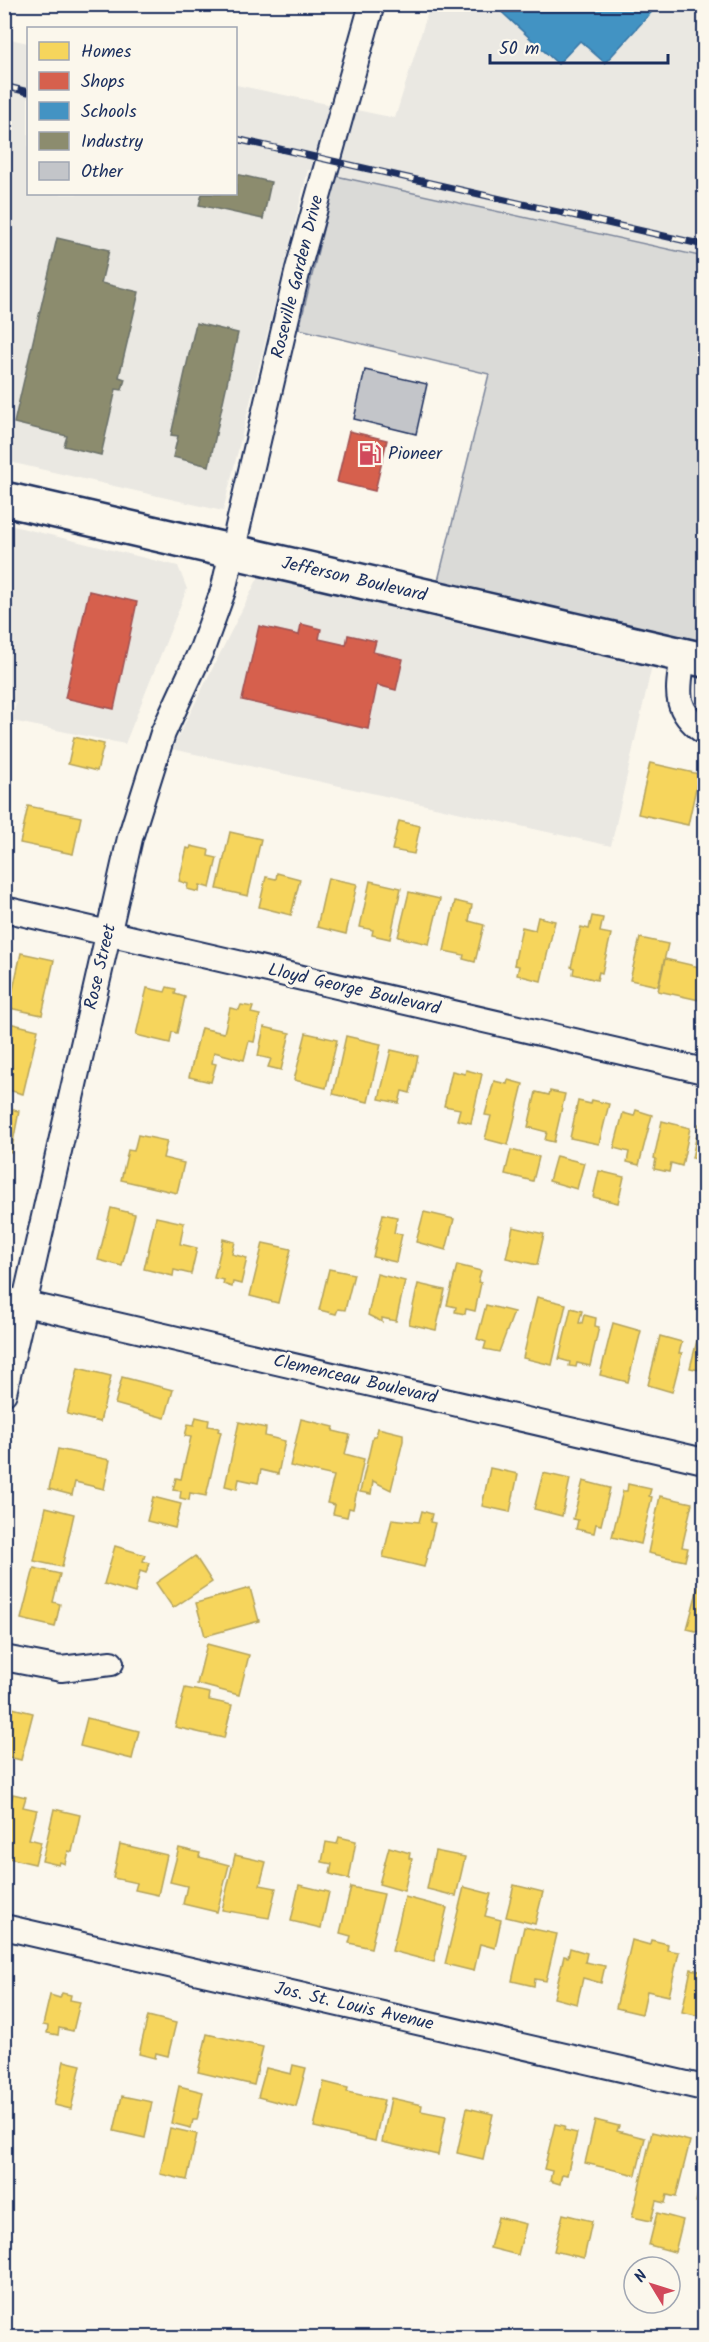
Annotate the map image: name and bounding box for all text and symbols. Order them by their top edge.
legend [27,27,237,195]
scale bar [490,27,668,65]
text: 50 m [499,35,539,64]
text: Homes [81,38,132,67]
text: Shops [81,68,125,97]
text: Schools [81,98,137,127]
text: Industry [81,128,143,157]
text: Other [81,158,124,187]
street label: Roseville Garden Drive [264,192,332,362]
place label: Pioneer [388,440,443,469]
fuel station icon: Pioneer [357,441,383,467]
street label: Jefferson Boulevard [278,549,431,611]
street label: Rose Street [77,920,125,1013]
street label: Lloyd George Boulevard [265,956,444,1024]
street label: Clemenceau Boulevard [270,1347,441,1413]
street label: Jos. St. Louis Avenue [272,1975,436,2039]
north arrow [622,2255,682,2315]
text: N [628,2265,654,2288]

